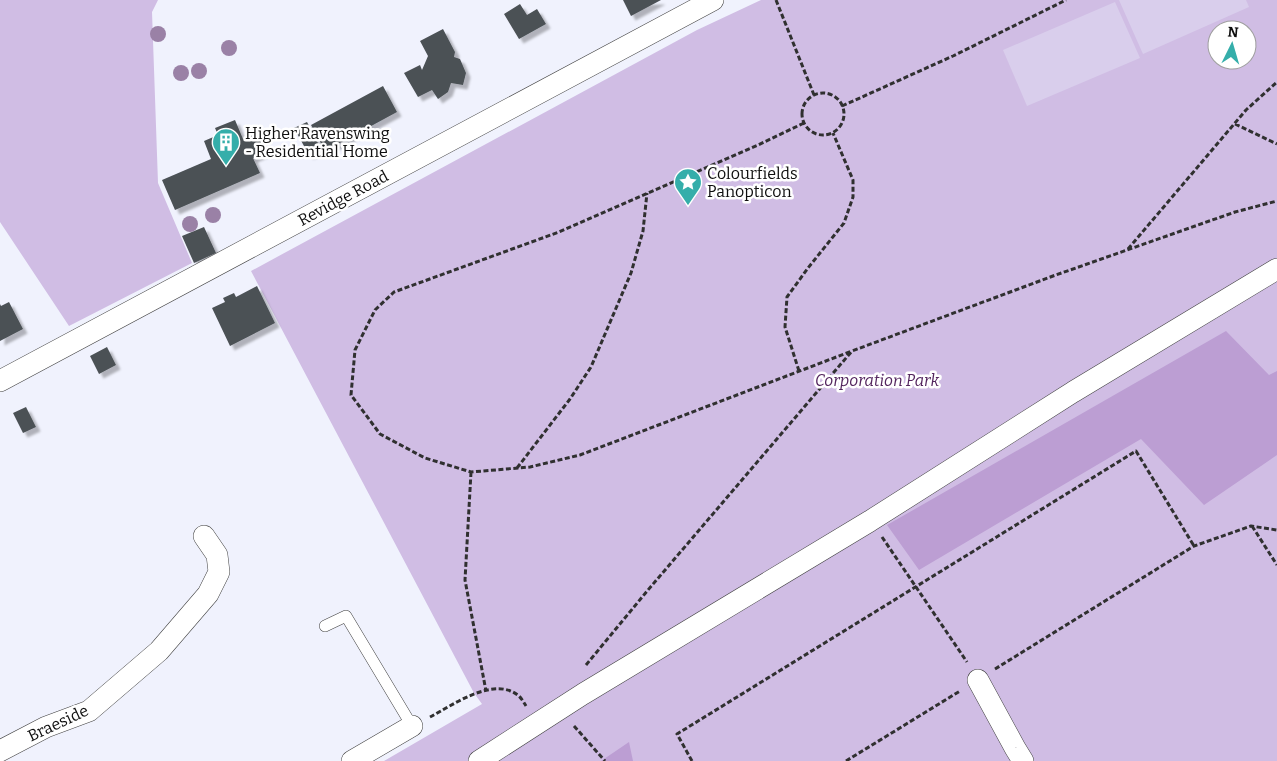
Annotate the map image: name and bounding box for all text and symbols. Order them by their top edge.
north arrow [1207,20,1257,70]
text: N [1227,24,1239,42]
place label: Higher Ravenswing - Residential Home [245,124,390,161]
building icon: Higher Ravenswing - Residential Home [211,127,241,166]
place label: Colourfields Panopticon [707,164,798,201]
street label: Revidge Road [295,166,392,230]
place icon: Colourfields Panopticon [673,167,703,206]
park label: Corporation Park [815,371,939,390]
street label: Braeside [25,701,91,745]

